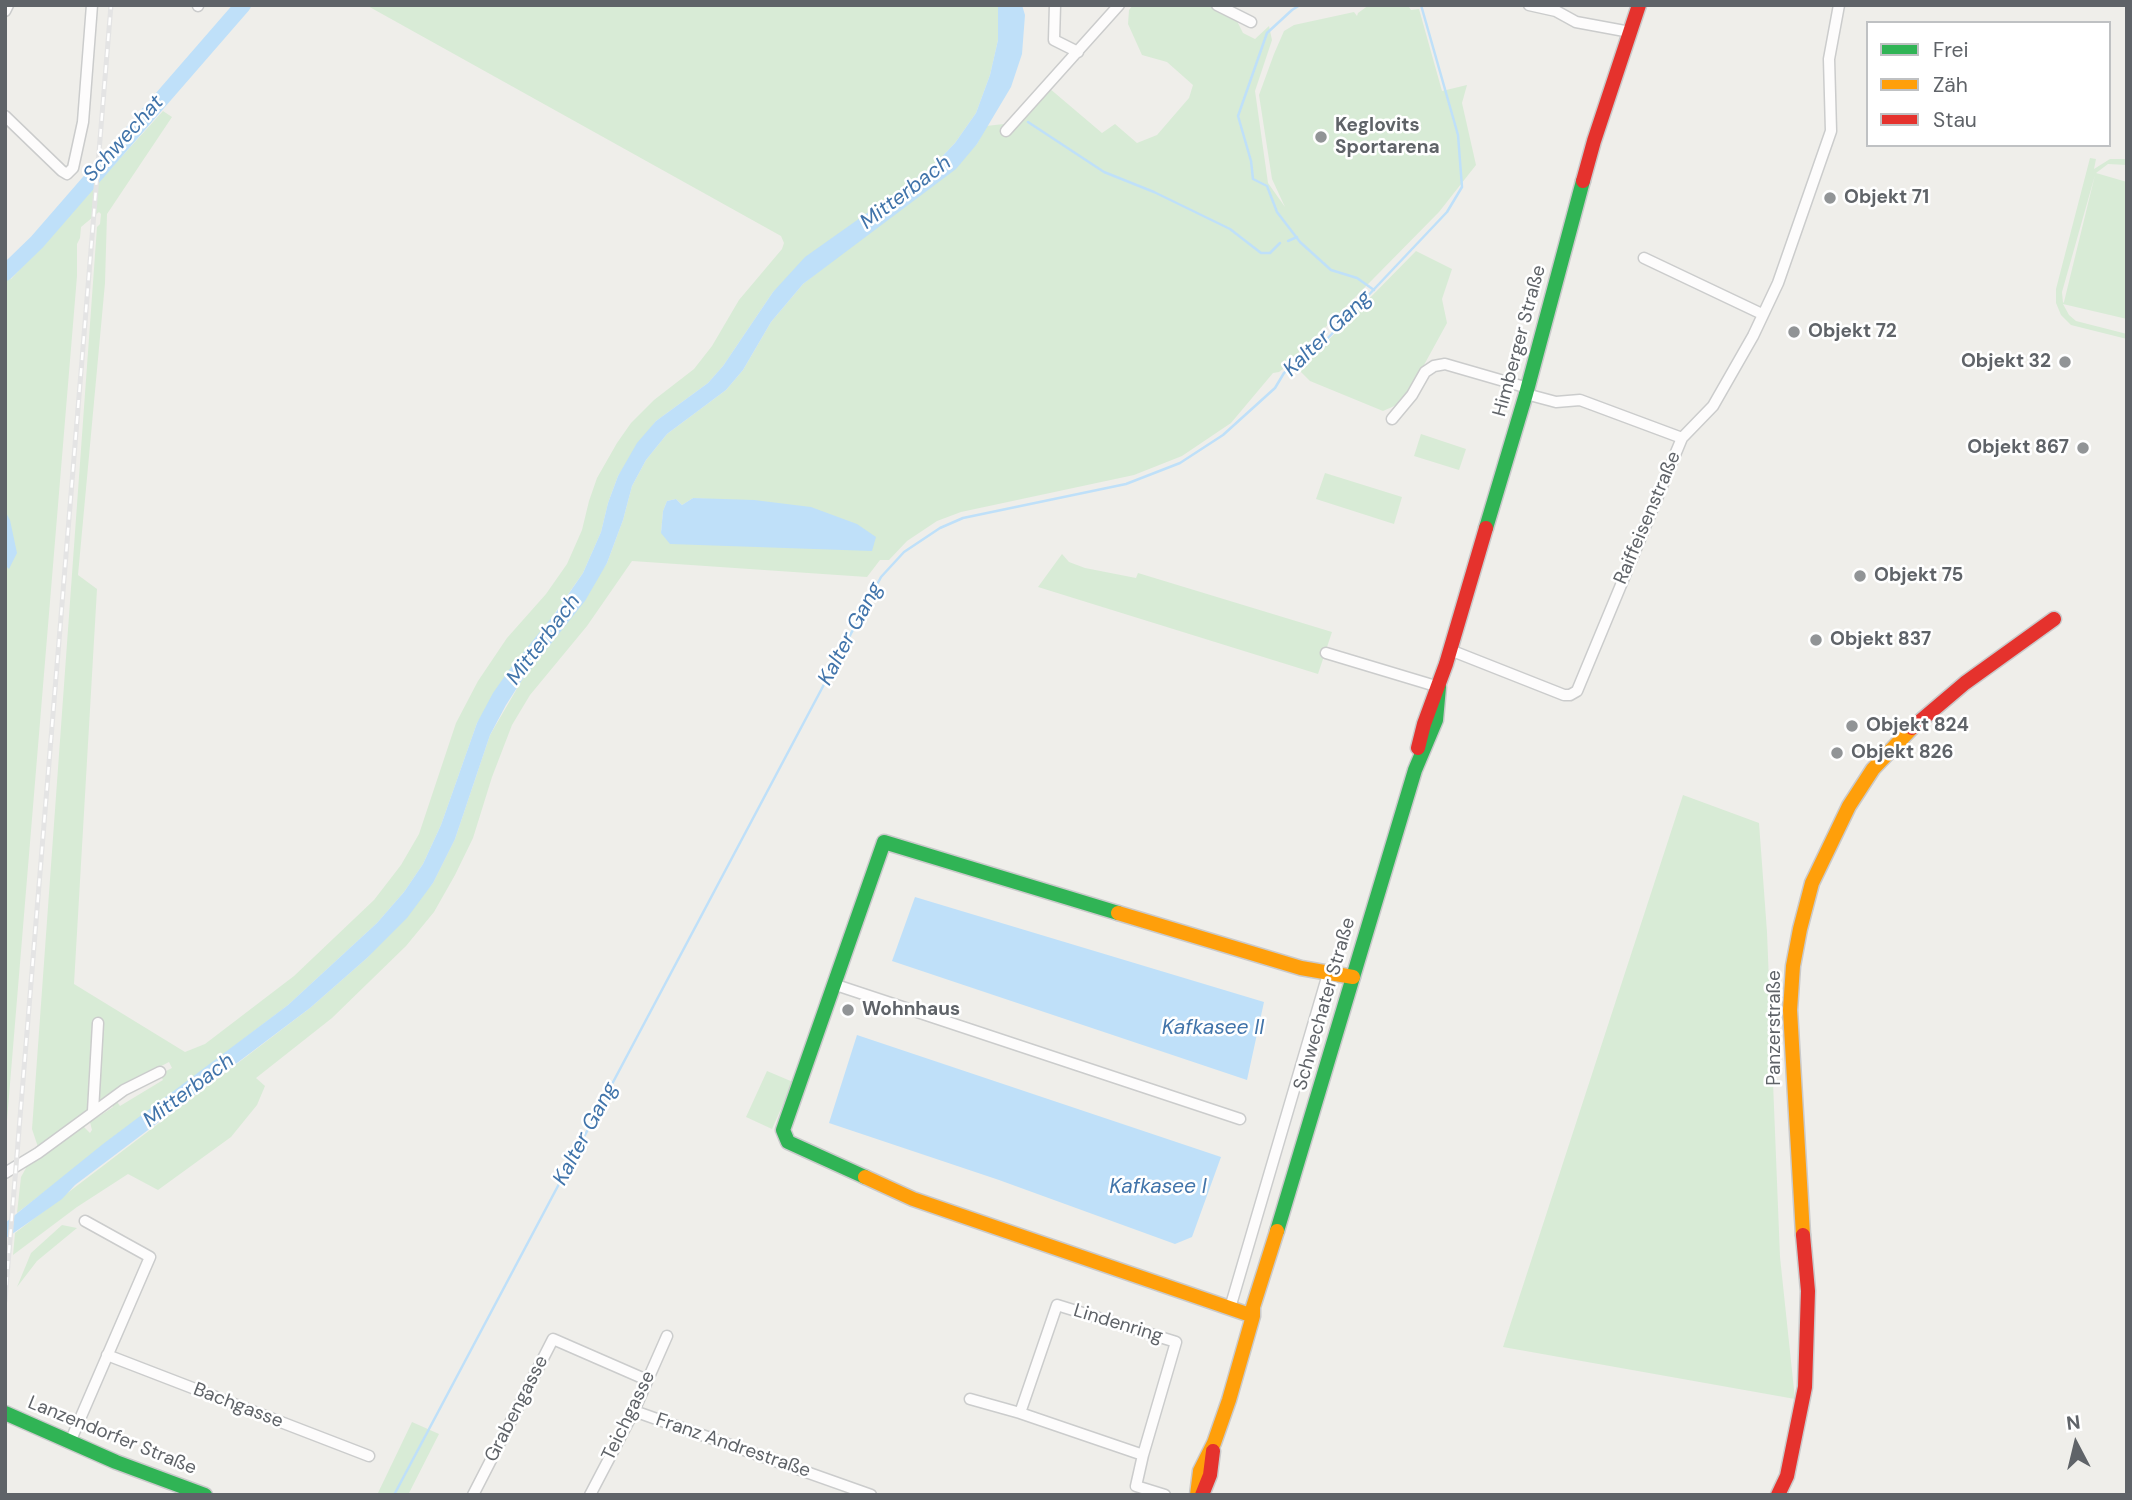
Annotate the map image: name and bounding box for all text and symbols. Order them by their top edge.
legend [1866,21,2111,147]
text: Frei [1933,36,1969,64]
text: Zäh [1933,71,1968,99]
water label: Schwechat [79,91,169,187]
text: Stau [1933,106,1977,134]
place label: Keglovits Sportarena [1335,115,1440,159]
marker: Keglovits Sportarena [1313,129,1329,145]
water label: Mitterbach [856,151,956,235]
place label: Objekt 71 [1844,187,1929,209]
marker: Objekt 71 [1822,190,1838,206]
street label: Himberger Straße [1489,263,1551,419]
water label: Kalter Gang [1279,286,1377,382]
place label: Objekt 72 [1808,321,1897,343]
marker: Objekt 72 [1786,324,1802,340]
place label: Objekt 32 [1961,351,2051,373]
marker: Objekt 32 [2057,354,2073,370]
place label: Objekt 867 [1967,437,2069,459]
marker: Objekt 867 [2075,440,2091,456]
street label: Raiffeisenstraße [1610,448,1686,588]
place label: Objekt 75 [1874,565,1963,587]
marker: Objekt 75 [1852,568,1868,584]
water label: Kalter Gang [813,578,889,690]
water label: Mitterbach [502,590,586,690]
place label: Objekt 837 [1830,629,1931,651]
marker: Objekt 837 [1808,632,1824,648]
place label: Objekt 824 [1866,715,1969,737]
marker: Objekt 824 [1844,718,1860,734]
place label: Objekt 826 [1851,742,1954,764]
marker: Objekt 826 [1829,745,1845,761]
street label: Schwechater Straße [1289,915,1361,1093]
street label: Panzerstraße [1764,970,1786,1086]
place label: Wohnhaus [862,999,960,1021]
marker: Wohnhaus [840,1002,856,1018]
water label: Kafkasee II [1162,1015,1264,1041]
water label: Mitterbach [139,1049,239,1133]
water label: Kalter Gang [548,1078,624,1190]
water label: Kafkasee I [1109,1174,1207,1200]
street label: Lindenring [1071,1300,1165,1348]
street label: Grabengasse [480,1352,554,1466]
street label: Teichgasse [598,1367,660,1465]
street label: Bachgasse [190,1378,286,1434]
street label: Lanzendorfer Straße [24,1392,200,1480]
street label: Franz Andrestraße [653,1409,813,1483]
north arrow [2041,1409,2111,1479]
text: N [2065,1409,2082,1436]

